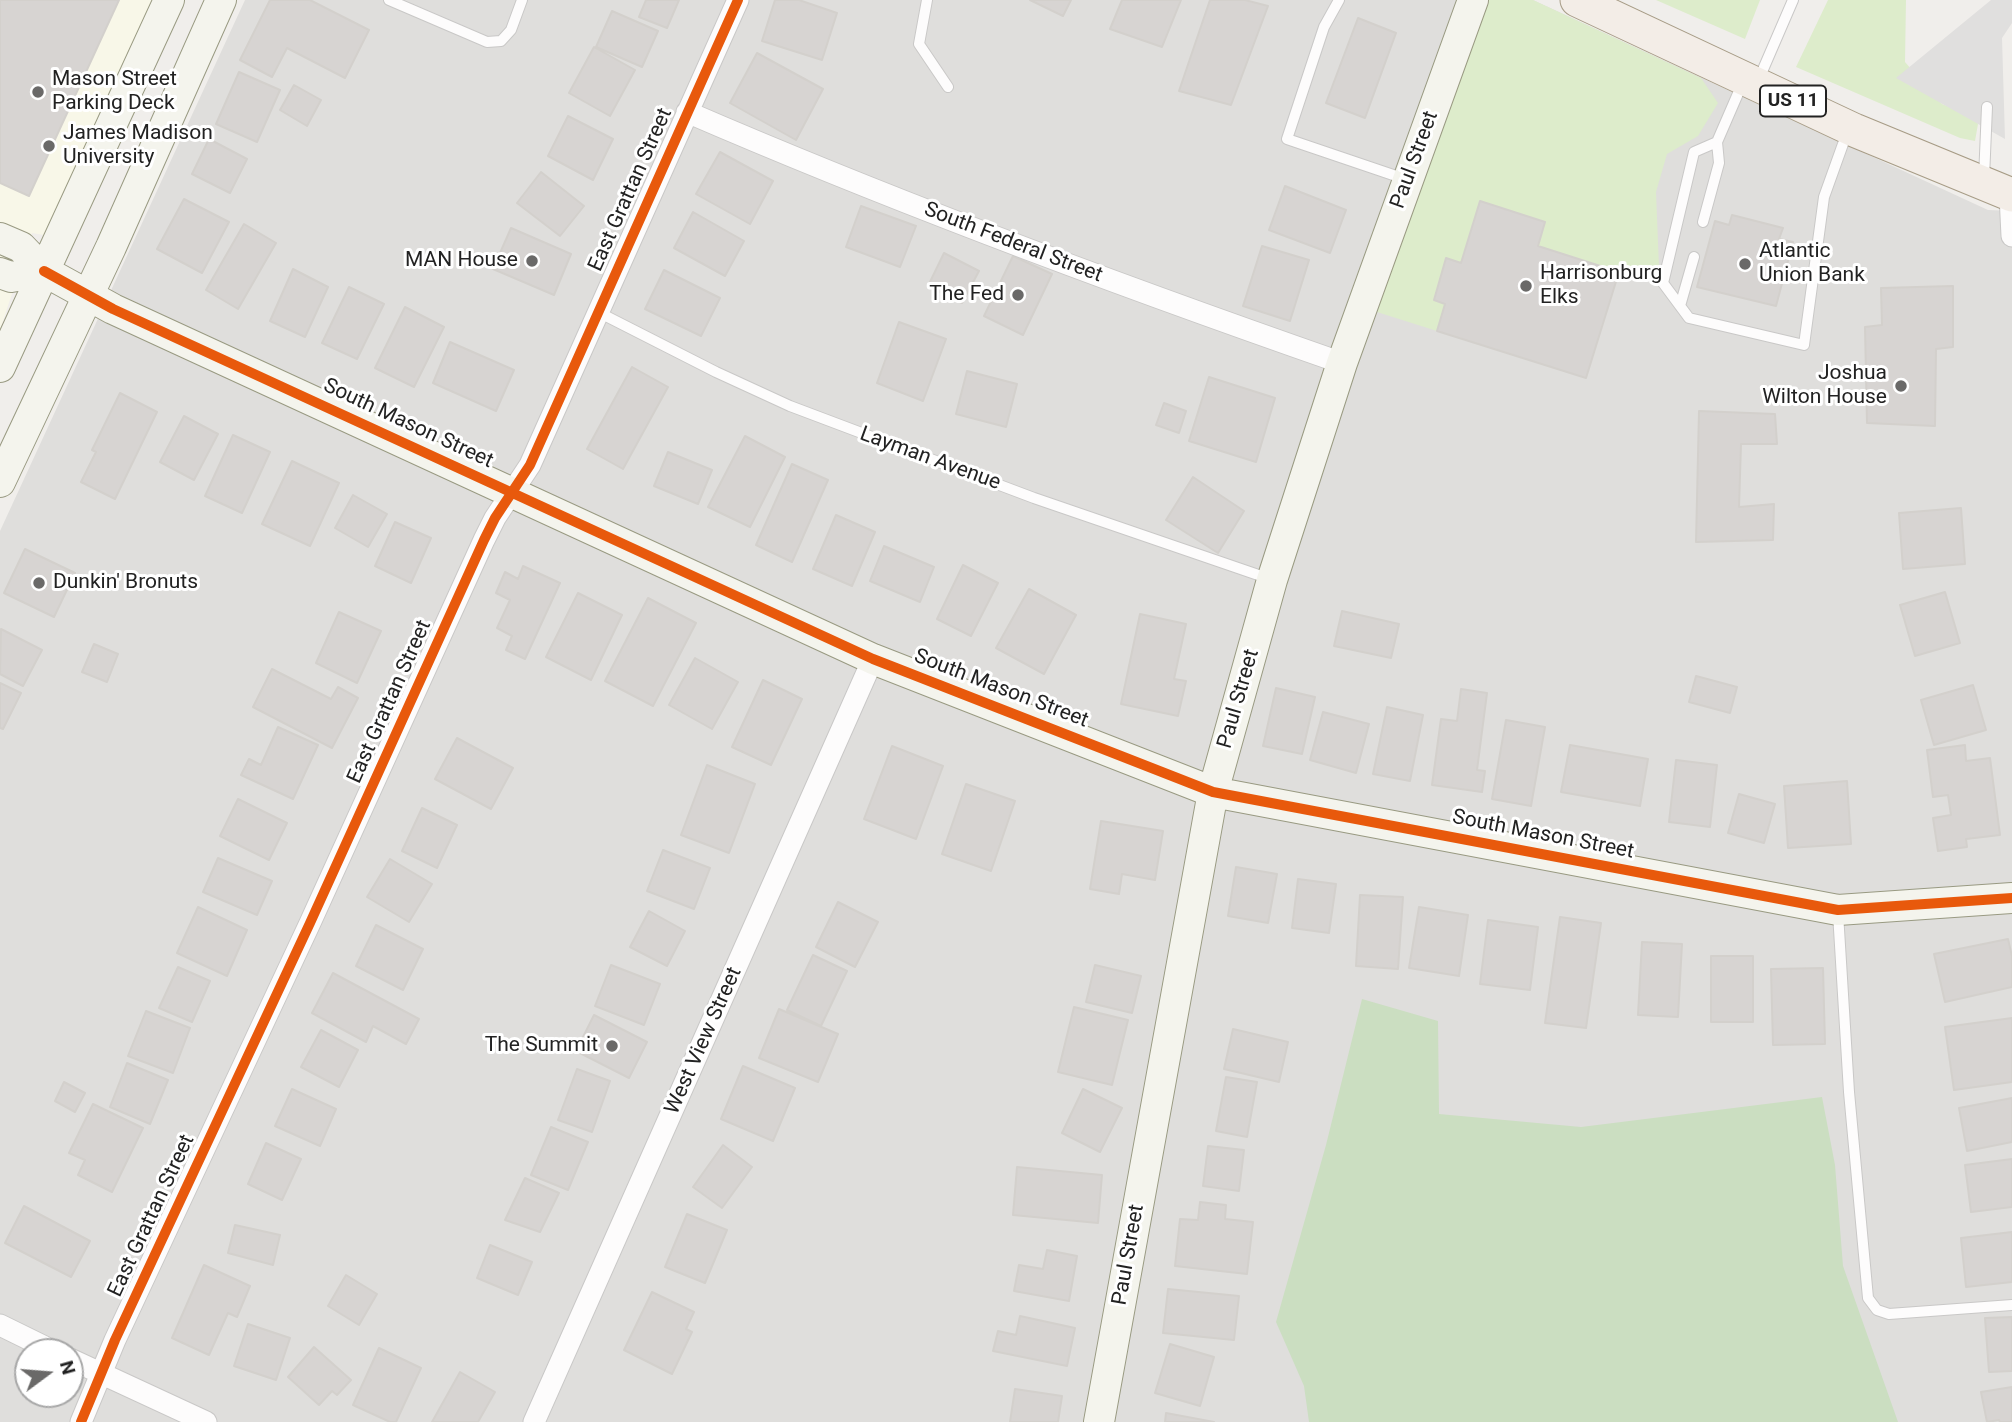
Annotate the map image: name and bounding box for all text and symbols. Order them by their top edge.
place label: Mason Street Parking Deck [52,67,177,117]
marker: Mason Street Parking Deck [30,84,46,100]
road number: US 11 [1760,86,1826,116]
street label: East Grattan Street [584,104,678,276]
street label: Paul Street [1386,108,1444,212]
place label: James Madison University [63,121,213,171]
marker: James Madison University [41,138,57,154]
street label: South Federal Street [920,197,1106,289]
place label: Atlantic Union Bank [1759,239,1865,289]
place label: MAN House [405,248,518,274]
marker: MAN House [524,253,540,269]
marker: Atlantic Union Bank [1737,256,1753,272]
place label: Harrisonburg Elks [1540,261,1662,311]
marker: Harrisonburg Elks [1518,278,1534,294]
place label: The Fed [929,282,1004,308]
marker: The Fed [1010,287,1026,303]
place label: Joshua Wilton House [1762,361,1887,411]
street label: South Mason Street [319,374,497,474]
marker: Joshua Wilton House [1893,378,1909,394]
street label: Layman Avenue [856,422,1004,496]
place label: Dunkin' Bronuts [53,570,198,596]
marker: Dunkin' Bronuts [31,575,47,591]
street label: East Grattan Street [343,616,437,788]
street label: South Mason Street [910,644,1092,734]
street label: Paul Street [1213,647,1265,751]
street label: South Mason Street [1450,805,1636,865]
street label: West View Street [660,964,748,1118]
place label: The Summit [485,1033,598,1059]
marker: The Summit [604,1038,620,1054]
street label: East Grattan Street [103,1131,201,1301]
street label: Paul Street [1108,1203,1150,1307]
north arrow [14,1338,84,1408]
text: N [55,1358,81,1377]

